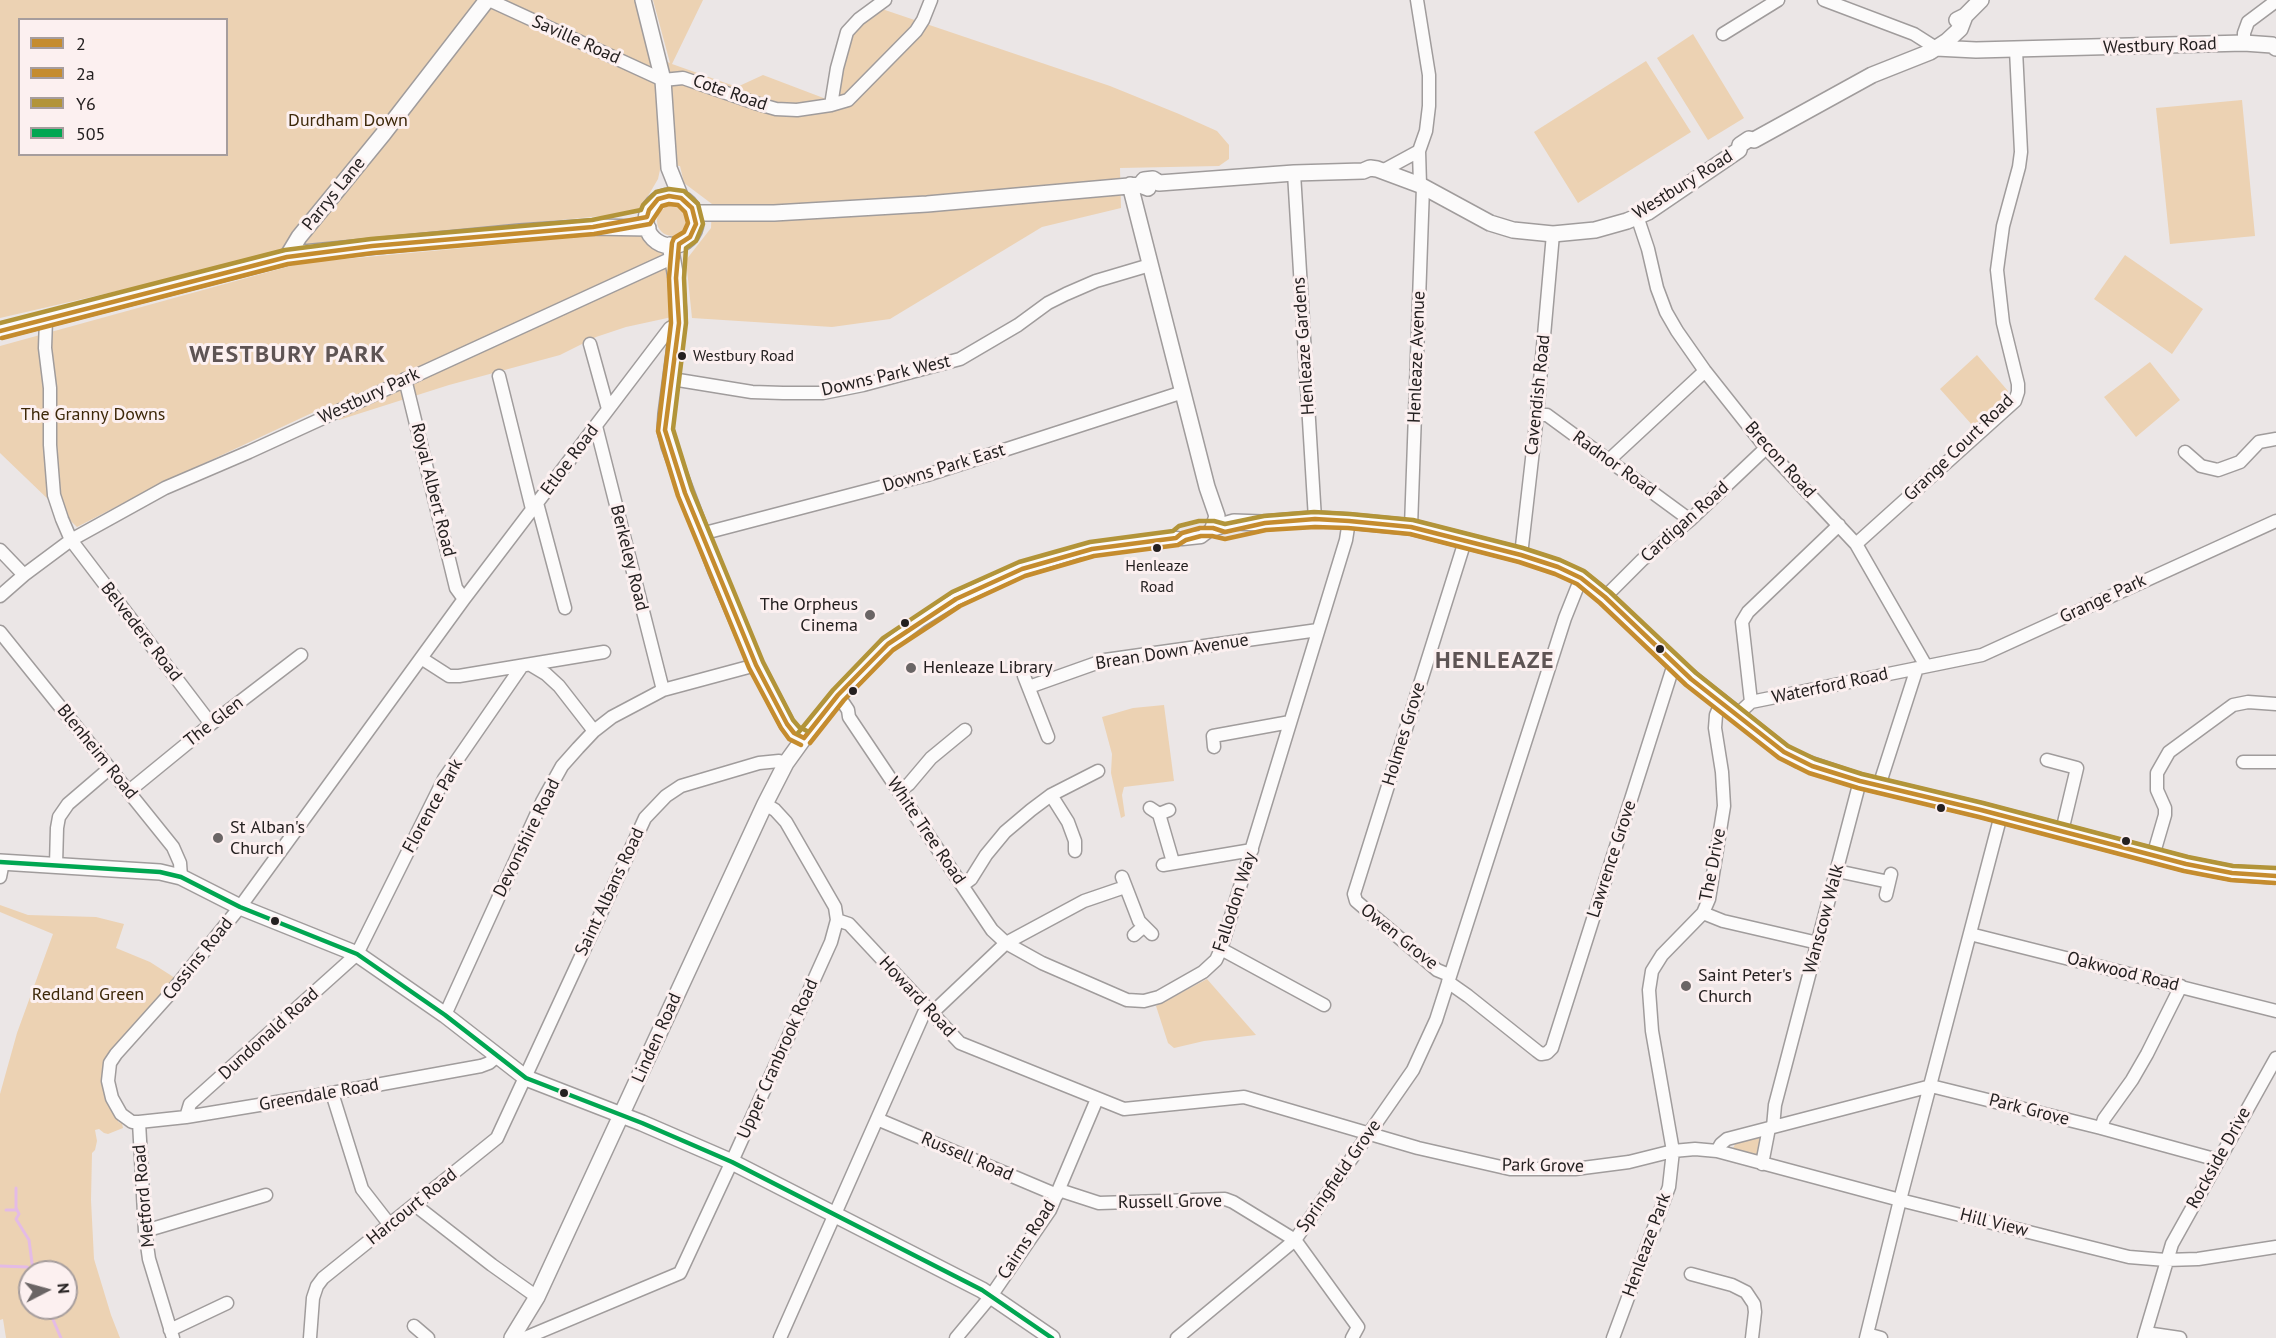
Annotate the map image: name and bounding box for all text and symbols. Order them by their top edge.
street label: Saville Road [528,11,624,69]
legend [18,18,228,156]
text: 2 [76,32,86,55]
street label: Westbury Road [2103,33,2217,59]
text: 2a [76,62,95,85]
street label: Cote Road [690,70,770,116]
text: Y6 [76,92,96,115]
park label: Durdham Down [288,110,408,132]
text: 505 [76,122,105,145]
street label: Westbury Road [1629,146,1737,224]
street label: Parrys Lane [298,153,370,235]
street label: Henleaze Gardens [1288,276,1320,416]
street label: Henleaze Avenue [1404,290,1430,424]
street label: Cavendish Road [1521,334,1555,456]
district label: WESTBURY PARK [189,341,387,369]
place label: Westbury Road [693,346,794,366]
marker: Westbury Road [676,350,688,362]
street label: Downs Park West [819,351,953,401]
street label: Westbury Park [315,363,423,429]
street label: Grange Court Road [1900,390,2018,506]
park label: The Granny Downs [21,404,165,426]
street label: Brecon Road [1740,417,1820,503]
street label: Etloe Road [536,420,604,500]
street label: Royal Albert Road [406,421,460,559]
street label: Radnor Road [1568,427,1660,501]
street label: Downs Park East [880,439,1008,497]
street label: Cardigan Road [1637,477,1733,567]
street label: Berkeley Road [605,503,653,613]
marker: Henleaze Road [1151,542,1163,554]
place label: Henleaze Road [1125,556,1189,594]
street label: Grange Park [2056,570,2150,628]
street label: Belvedere Road [96,578,186,686]
place label: The Orpheus Cinema [760,594,858,636]
marker: The Orpheus Cinema [863,608,877,622]
unlabelled marker [899,617,911,629]
street label: Brean Down Avenue [1094,629,1250,675]
unlabelled marker [1654,643,1666,655]
district label: HENLEAZE [1435,647,1555,675]
place label: Henleaze Library [923,657,1053,679]
marker: Henleaze Library [904,661,918,675]
street label: Waterford Road [1770,663,1890,709]
street label: Holmes Grove [1378,680,1430,788]
unlabelled marker [847,685,859,697]
street label: The Glen [180,692,248,752]
street label: Blenheim Road [52,700,142,804]
street label: Florence Park [398,755,468,857]
street label: White Tree Road [882,773,970,889]
street label: Devonshire Road [489,775,565,901]
street label: Lawrence Grove [1583,798,1641,920]
unlabelled marker [1935,802,1947,814]
place label: St Alban's Church [230,817,305,860]
street label: Saint Albans Road [571,825,649,959]
street label: The Drive [1695,827,1731,903]
marker: St Alban's Church [211,831,225,845]
unlabelled marker [2120,835,2132,847]
street label: Fallodon Way [1209,849,1261,955]
street label: Wanscow Walk [1799,862,1849,976]
street label: Owen Grove [1356,899,1442,975]
street label: Cossins Road [158,913,238,1005]
unlabelled marker [269,915,281,927]
street label: Oakwood Road [2065,948,2181,996]
street label: Howard Road [874,952,960,1042]
place label: Saint Peter's Church [1698,965,1792,1008]
street label: Upper Cranbrook Road [733,976,823,1142]
marker: Saint Peter's Church [1679,979,1693,993]
street label: Dundonald Road [214,983,324,1085]
park label: Redland Green [32,984,144,1006]
street label: Linden Road [628,990,686,1086]
street label: Greendale Road [258,1074,380,1116]
unlabelled marker [558,1087,570,1099]
street label: Park Grove [1987,1090,2071,1130]
street label: Rockside Drive [2182,1104,2256,1212]
street label: Springfield Grove [1292,1116,1386,1236]
street label: Russell Road [918,1128,1016,1186]
street label: Metford Road [129,1144,159,1248]
street label: Park Grove [1502,1154,1584,1178]
street label: Harcourt Road [363,1164,461,1250]
street label: Russell Grove [1118,1190,1222,1214]
street label: Henleaze Park [1618,1190,1676,1300]
street label: Cairns Road [993,1196,1061,1284]
street label: Hill View [1958,1204,2030,1242]
north arrow [18,1260,78,1320]
text: N [53,1282,74,1295]

